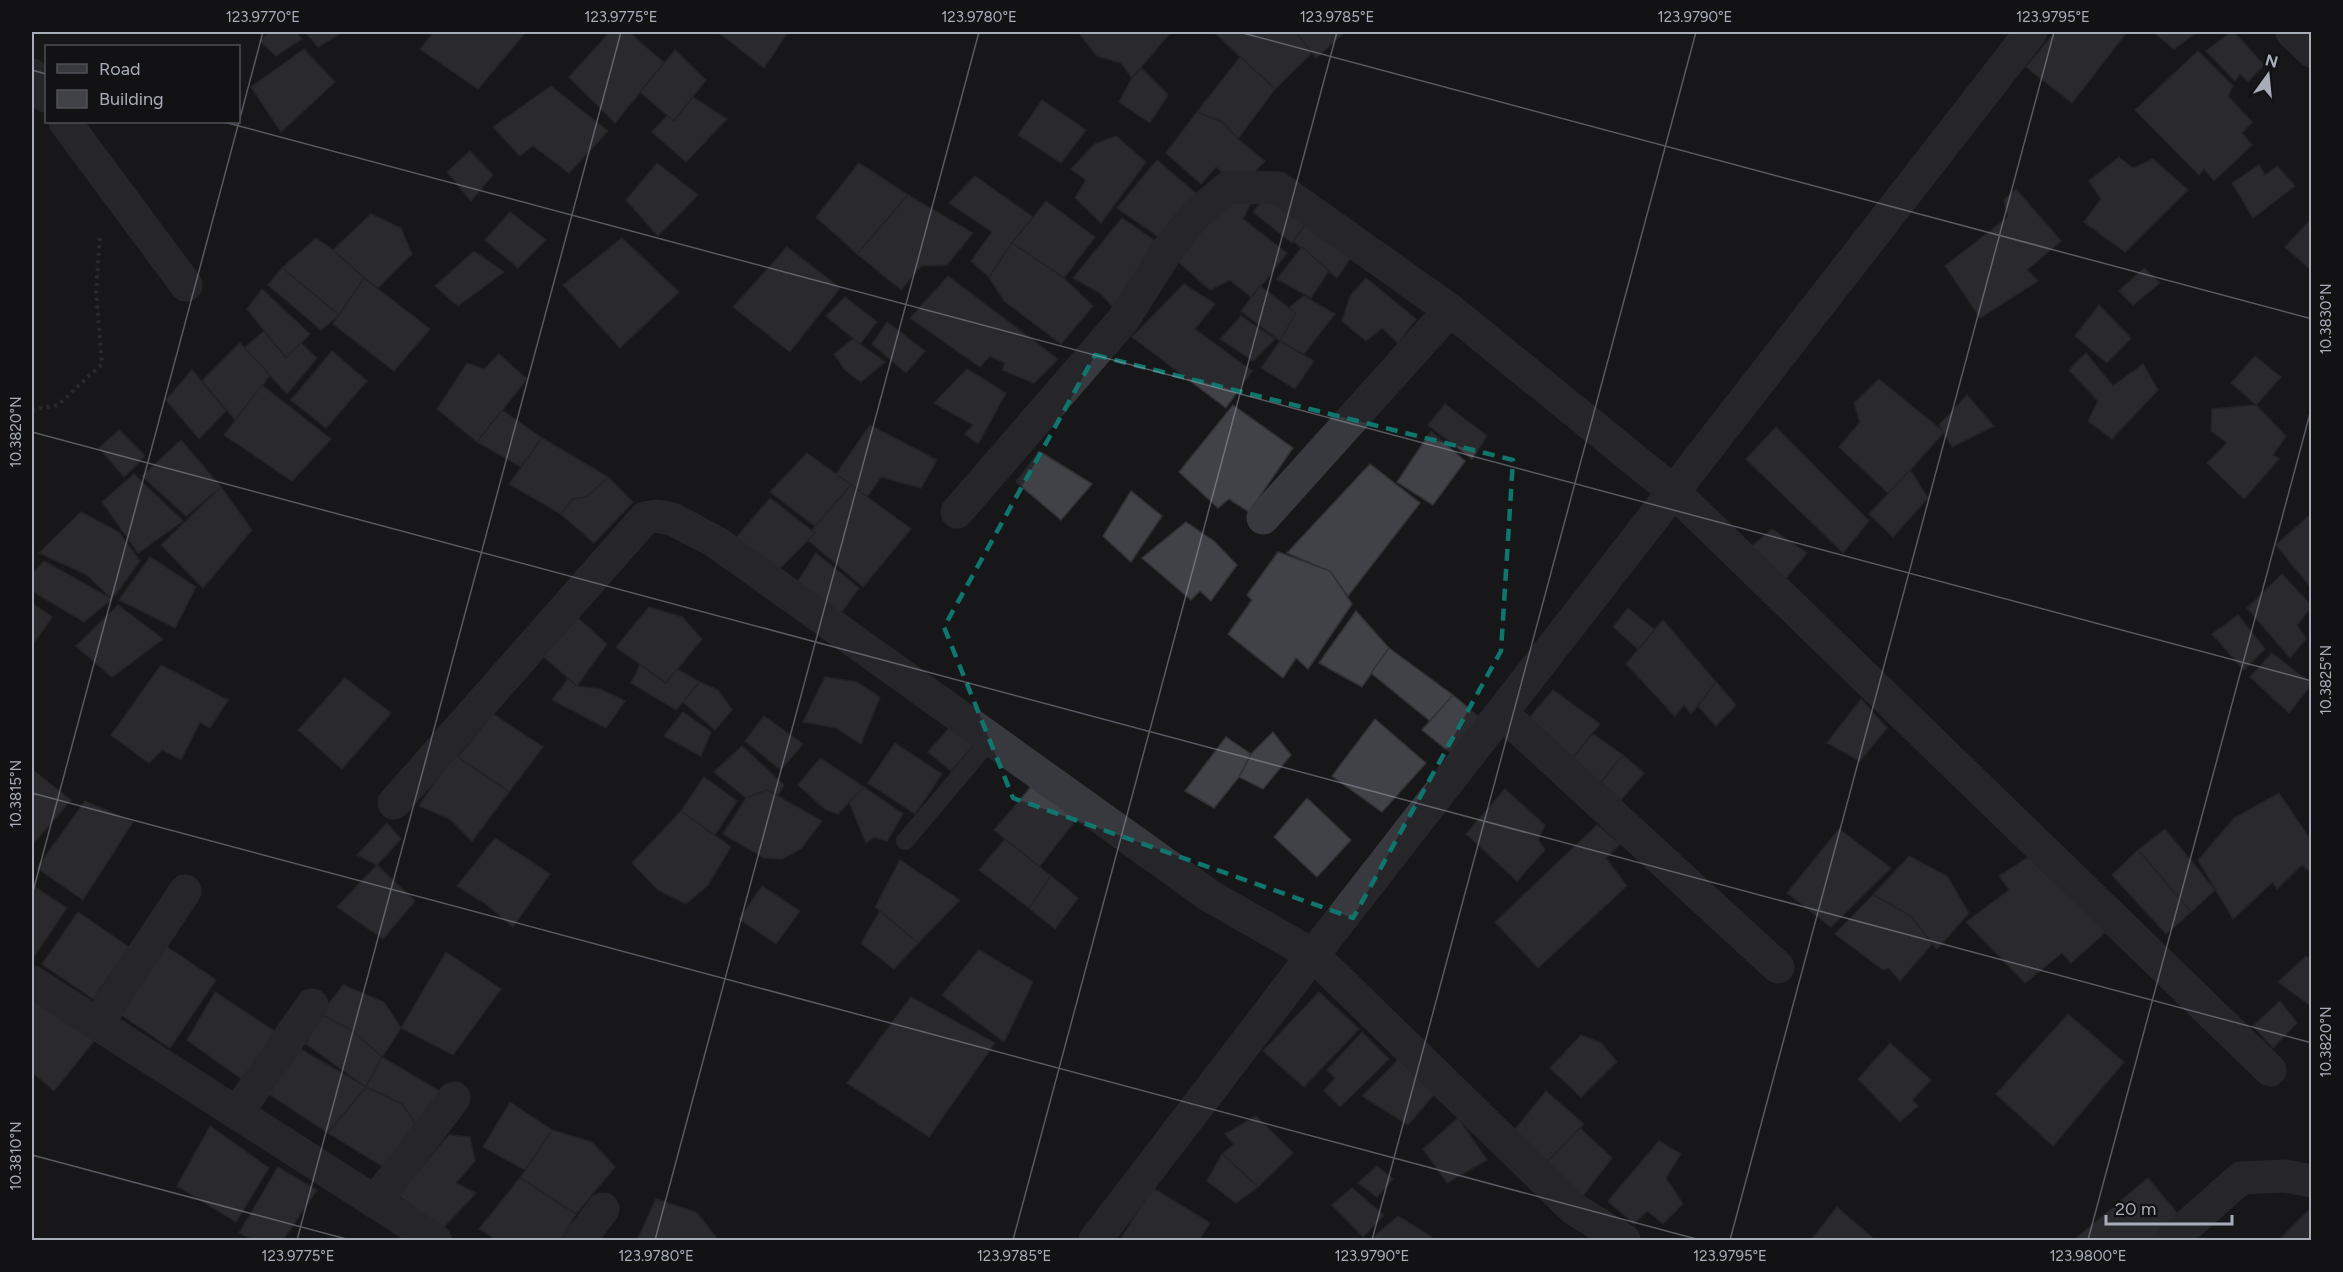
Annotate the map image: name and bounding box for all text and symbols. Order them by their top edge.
text: 123.9770°E [226,8,300,26]
text: 123.9775°E [584,8,658,26]
text: 123.9780°E [941,8,1017,26]
text: 123.9785°E [1300,8,1374,26]
text: 123.9790°E [1658,8,1732,26]
text: 123.9795°E [2016,8,2090,26]
legend [45,45,240,123]
north arrow [2238,45,2298,105]
text: N [2263,50,2280,72]
text: Road [99,58,140,80]
text: Building [99,88,164,110]
text: 10.3830°N [2317,283,2335,355]
text: 10.3820°N [7,396,25,468]
text: 10.3825°N [2317,645,2335,715]
text: 10.3815°N [7,760,25,828]
text: 10.3820°N [2317,1006,2335,1078]
text: 10.3810°N [7,1121,25,1191]
scale bar [2106,1188,2232,1226]
text: 20 m [2115,1198,2156,1220]
text: 123.9775°E [261,1247,335,1265]
text: 123.9780°E [618,1247,694,1265]
text: 123.9785°E [977,1247,1051,1265]
text: 123.9790°E [1335,1247,1409,1265]
text: 123.9795°E [1693,1247,1767,1265]
text: 123.9800°E [2049,1247,2127,1265]

